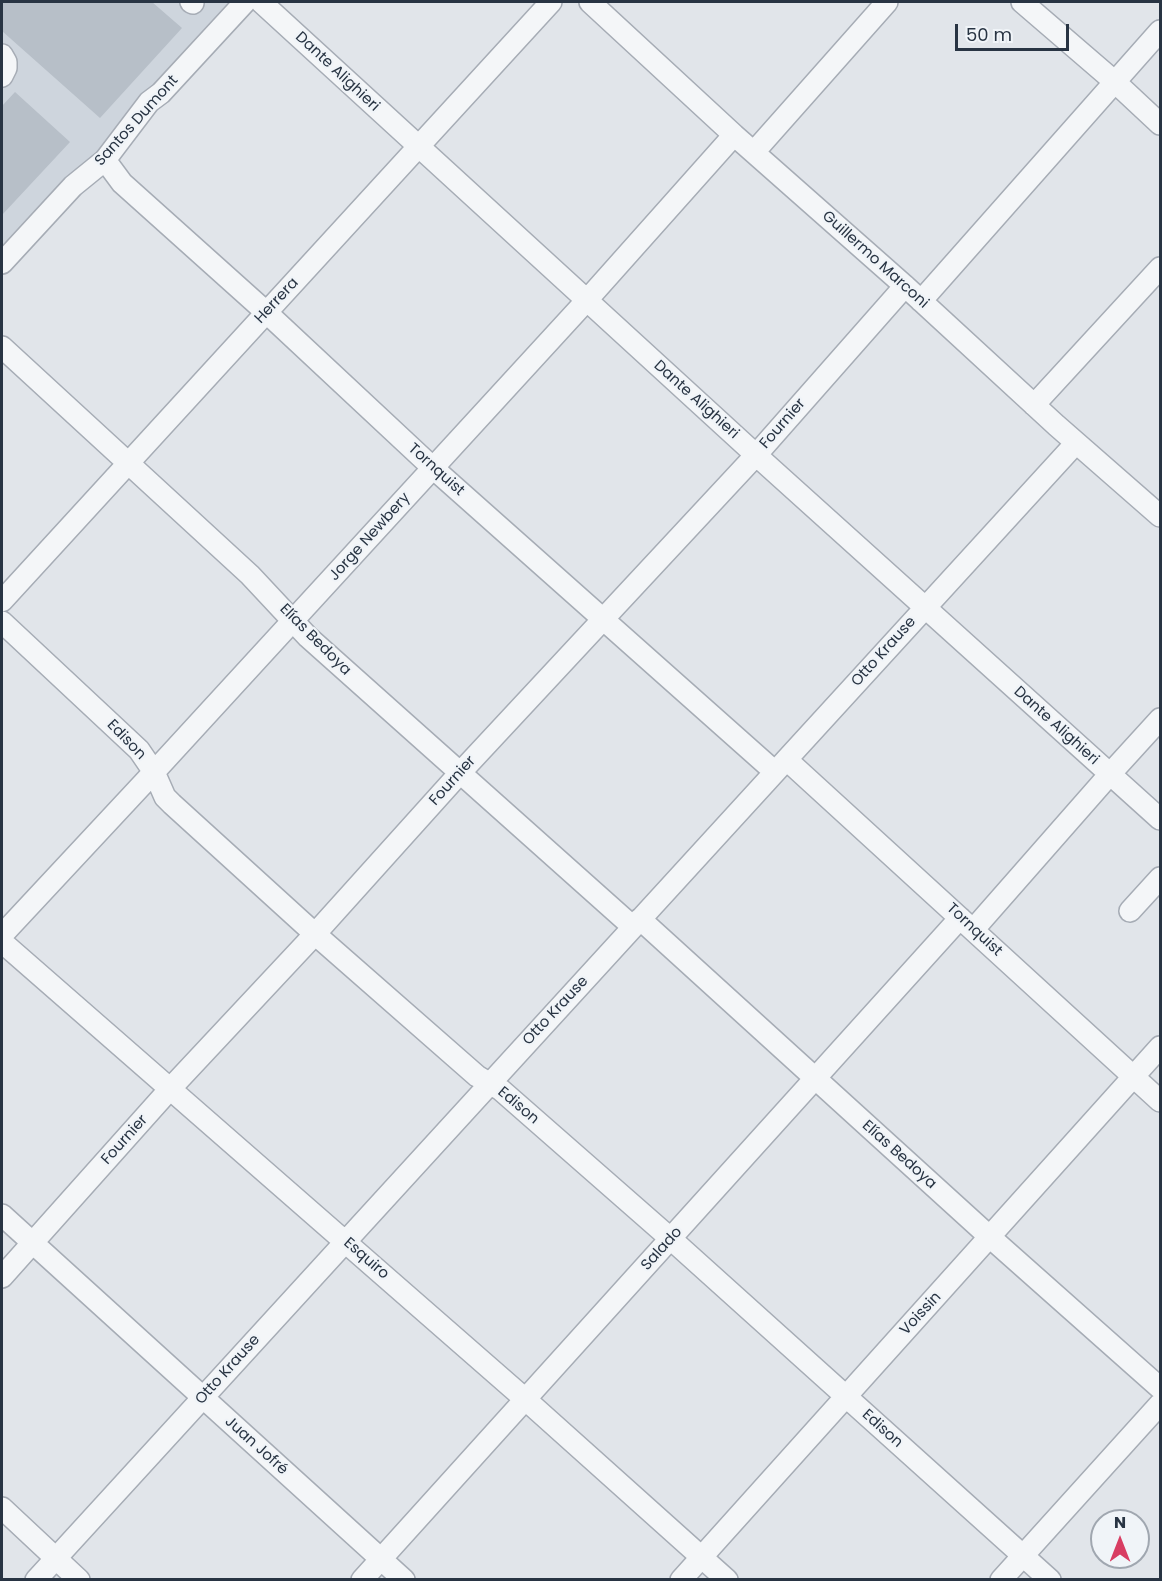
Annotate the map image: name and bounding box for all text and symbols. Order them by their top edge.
scale bar [958,12,1072,50]
text: 50 m [966,22,1012,47]
street label: Dante Alighieri [291,28,383,116]
street label: Santos Dumont [92,72,182,170]
street label: Guillermo Marconi [818,207,932,313]
street label: Herrera [251,274,303,328]
street label: Dante Alighieri [650,357,742,443]
street label: Fournier [756,395,810,453]
street label: Tornquist [404,440,468,500]
street label: Jorge Newbery [326,489,414,585]
street label: Elías Bedoya [275,600,355,680]
street label: Otto Krause [848,613,920,691]
street label: Dante Alighieri [1010,683,1102,769]
street label: Edison [103,716,149,764]
street label: Fournier [426,752,480,810]
street label: Tornquist [942,900,1006,960]
street label: Otto Krause [519,973,593,1049]
street label: Edison [494,1084,542,1128]
street label: Fournier [98,1111,152,1169]
street label: Elías Bedoya [858,1117,940,1193]
street label: Salado [638,1223,686,1275]
street label: Esquiro [340,1234,392,1284]
street label: Voissin [897,1289,945,1339]
street label: Otto Krause [192,1331,264,1409]
street label: Edison [858,1406,906,1452]
street label: Juan Jofré [221,1413,291,1479]
north arrow [1090,1509,1150,1569]
text: N [1114,1511,1126,1534]

